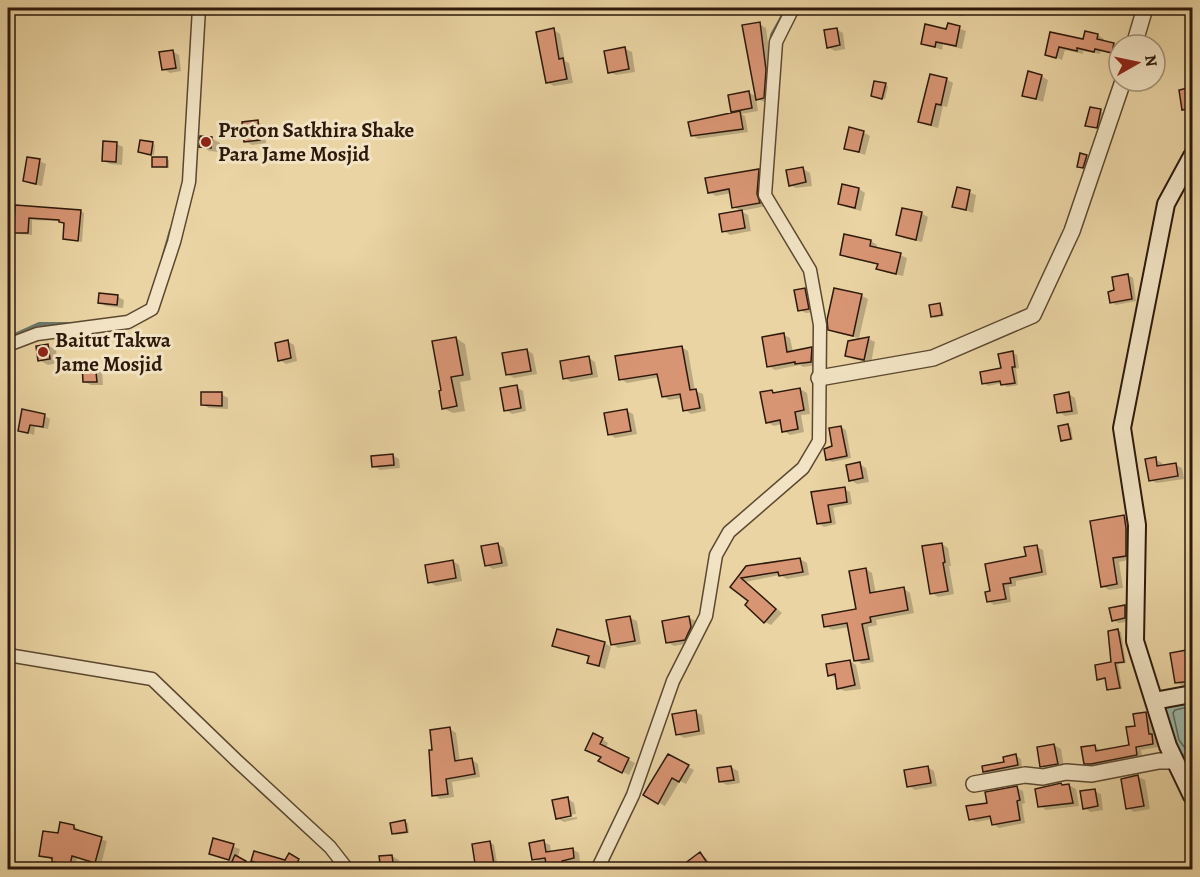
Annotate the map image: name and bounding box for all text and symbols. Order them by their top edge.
north arrow [1107,33,1167,93]
text: N [1139,53,1163,69]
place label: Proton Satkhira Shake Para Jame Mosjid [218,116,415,168]
marker: Proton Satkhira Shake Para Jame Mosjid [199,135,213,149]
place label: Baitut Takwa Jame Mosjid [55,326,172,378]
marker: Baitut Takwa Jame Mosjid [36,345,50,359]

